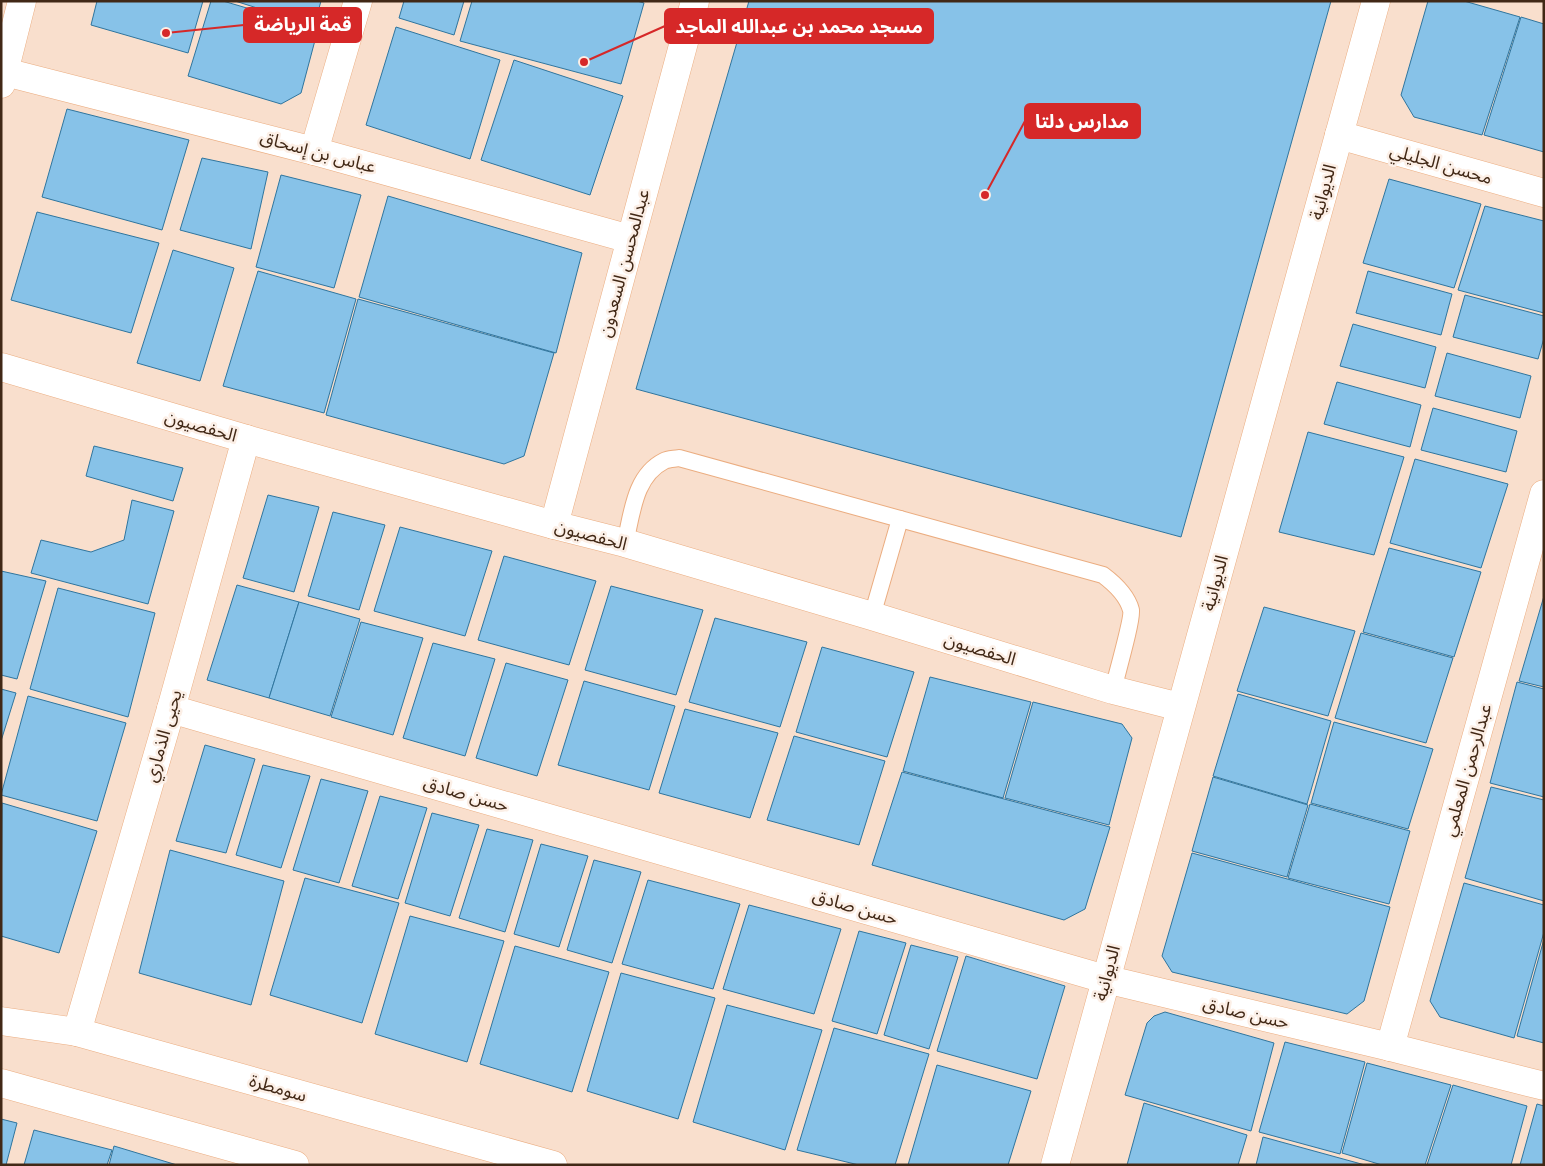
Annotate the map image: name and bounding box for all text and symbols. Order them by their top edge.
callout: قمة الرياضة [244,8,361,42]
callout: مسجد محمد بن عبدالله الماجد [665,9,933,43]
text: قمة الرياضة [254,13,352,36]
text: مسجد محمد بن عبدالله الماجد [675,15,923,38]
callout: مدارس دلتا [1025,104,1140,138]
text: مدارس دلتا [1035,110,1129,133]
street label: عباس بن إسحاق [258,126,378,179]
street label: محسن الجليلي [1387,139,1495,191]
street label: الديوانية [1305,162,1341,222]
street label: عبدالمحسن السعدون [594,187,654,339]
street label: الحفصيون [162,405,240,447]
street label: الحفصيون [552,515,630,555]
street label: الديوانية [1197,553,1233,613]
street label: الحفصيون [941,628,1019,670]
street label: يحيى الذماري [139,687,189,785]
street label: عبدالرحمن المعلمي [1438,701,1499,839]
street label: حسن صادق [421,771,511,817]
street label: حسن صادق [810,884,900,930]
street label: الديوانية [1089,943,1125,1003]
street label: حسن صادق [1201,992,1291,1034]
street label: سومطرة [247,1069,309,1107]

